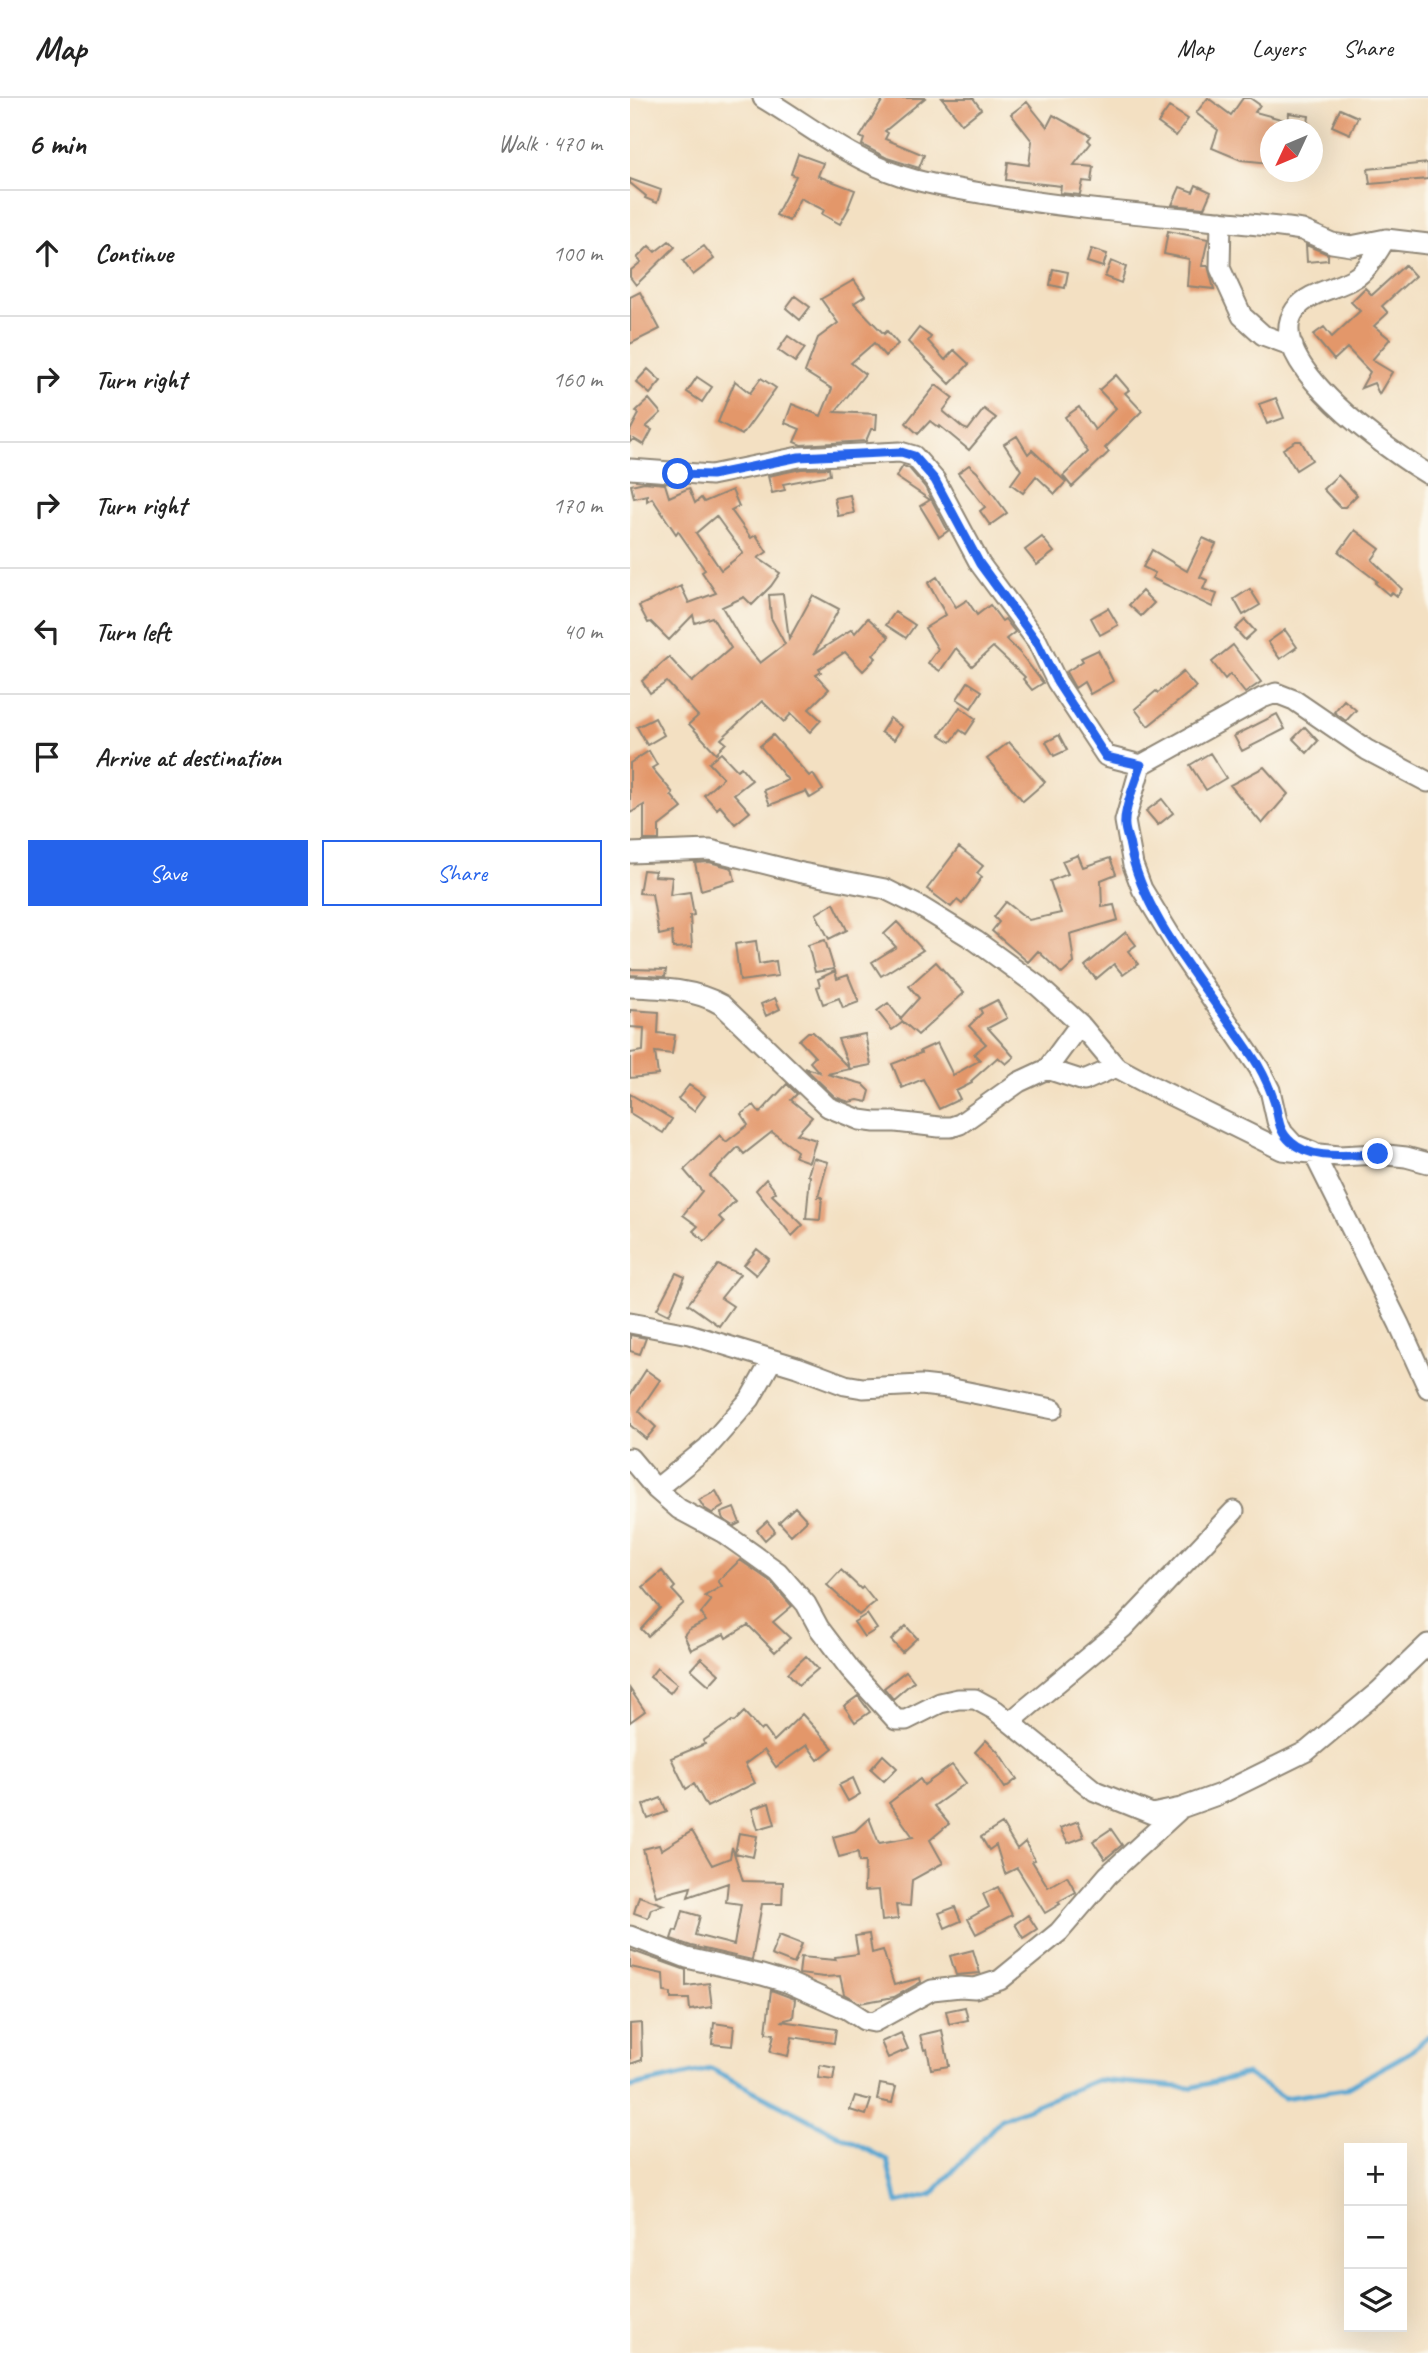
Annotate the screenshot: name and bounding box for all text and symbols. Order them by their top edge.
text: Map [35,27,86,69]
text: Map [1177,33,1214,63]
text: Layers [1252,33,1305,63]
text: Share [1343,33,1393,63]
north arrow [1260,119,1323,182]
text: 6 min [28,125,86,163]
text: Walk · 470 m [498,129,602,158]
icon: ahead [28,234,66,272]
text: Continue [95,237,173,270]
text: 100 m [553,239,602,268]
icon: right [28,360,66,398]
text: Turn right [95,363,186,396]
text: 160 m [553,365,602,394]
route start [662,458,693,489]
icon: right [28,486,66,524]
text: Turn right [95,489,186,522]
text: 170 m [553,491,602,520]
icon: left [28,612,66,650]
text: Turn left [95,615,170,648]
text: 40 m [563,617,602,646]
icon: arrive [28,738,66,776]
text: Arrive at destination [95,741,281,774]
button: Save [28,840,308,906]
button: Share [322,840,602,906]
route end [1362,1138,1393,1169]
map controls [1344,2143,1407,2332]
button: + [1344,2143,1407,2206]
button: − [1344,2206,1407,2269]
button: layers [1344,2269,1407,2332]

